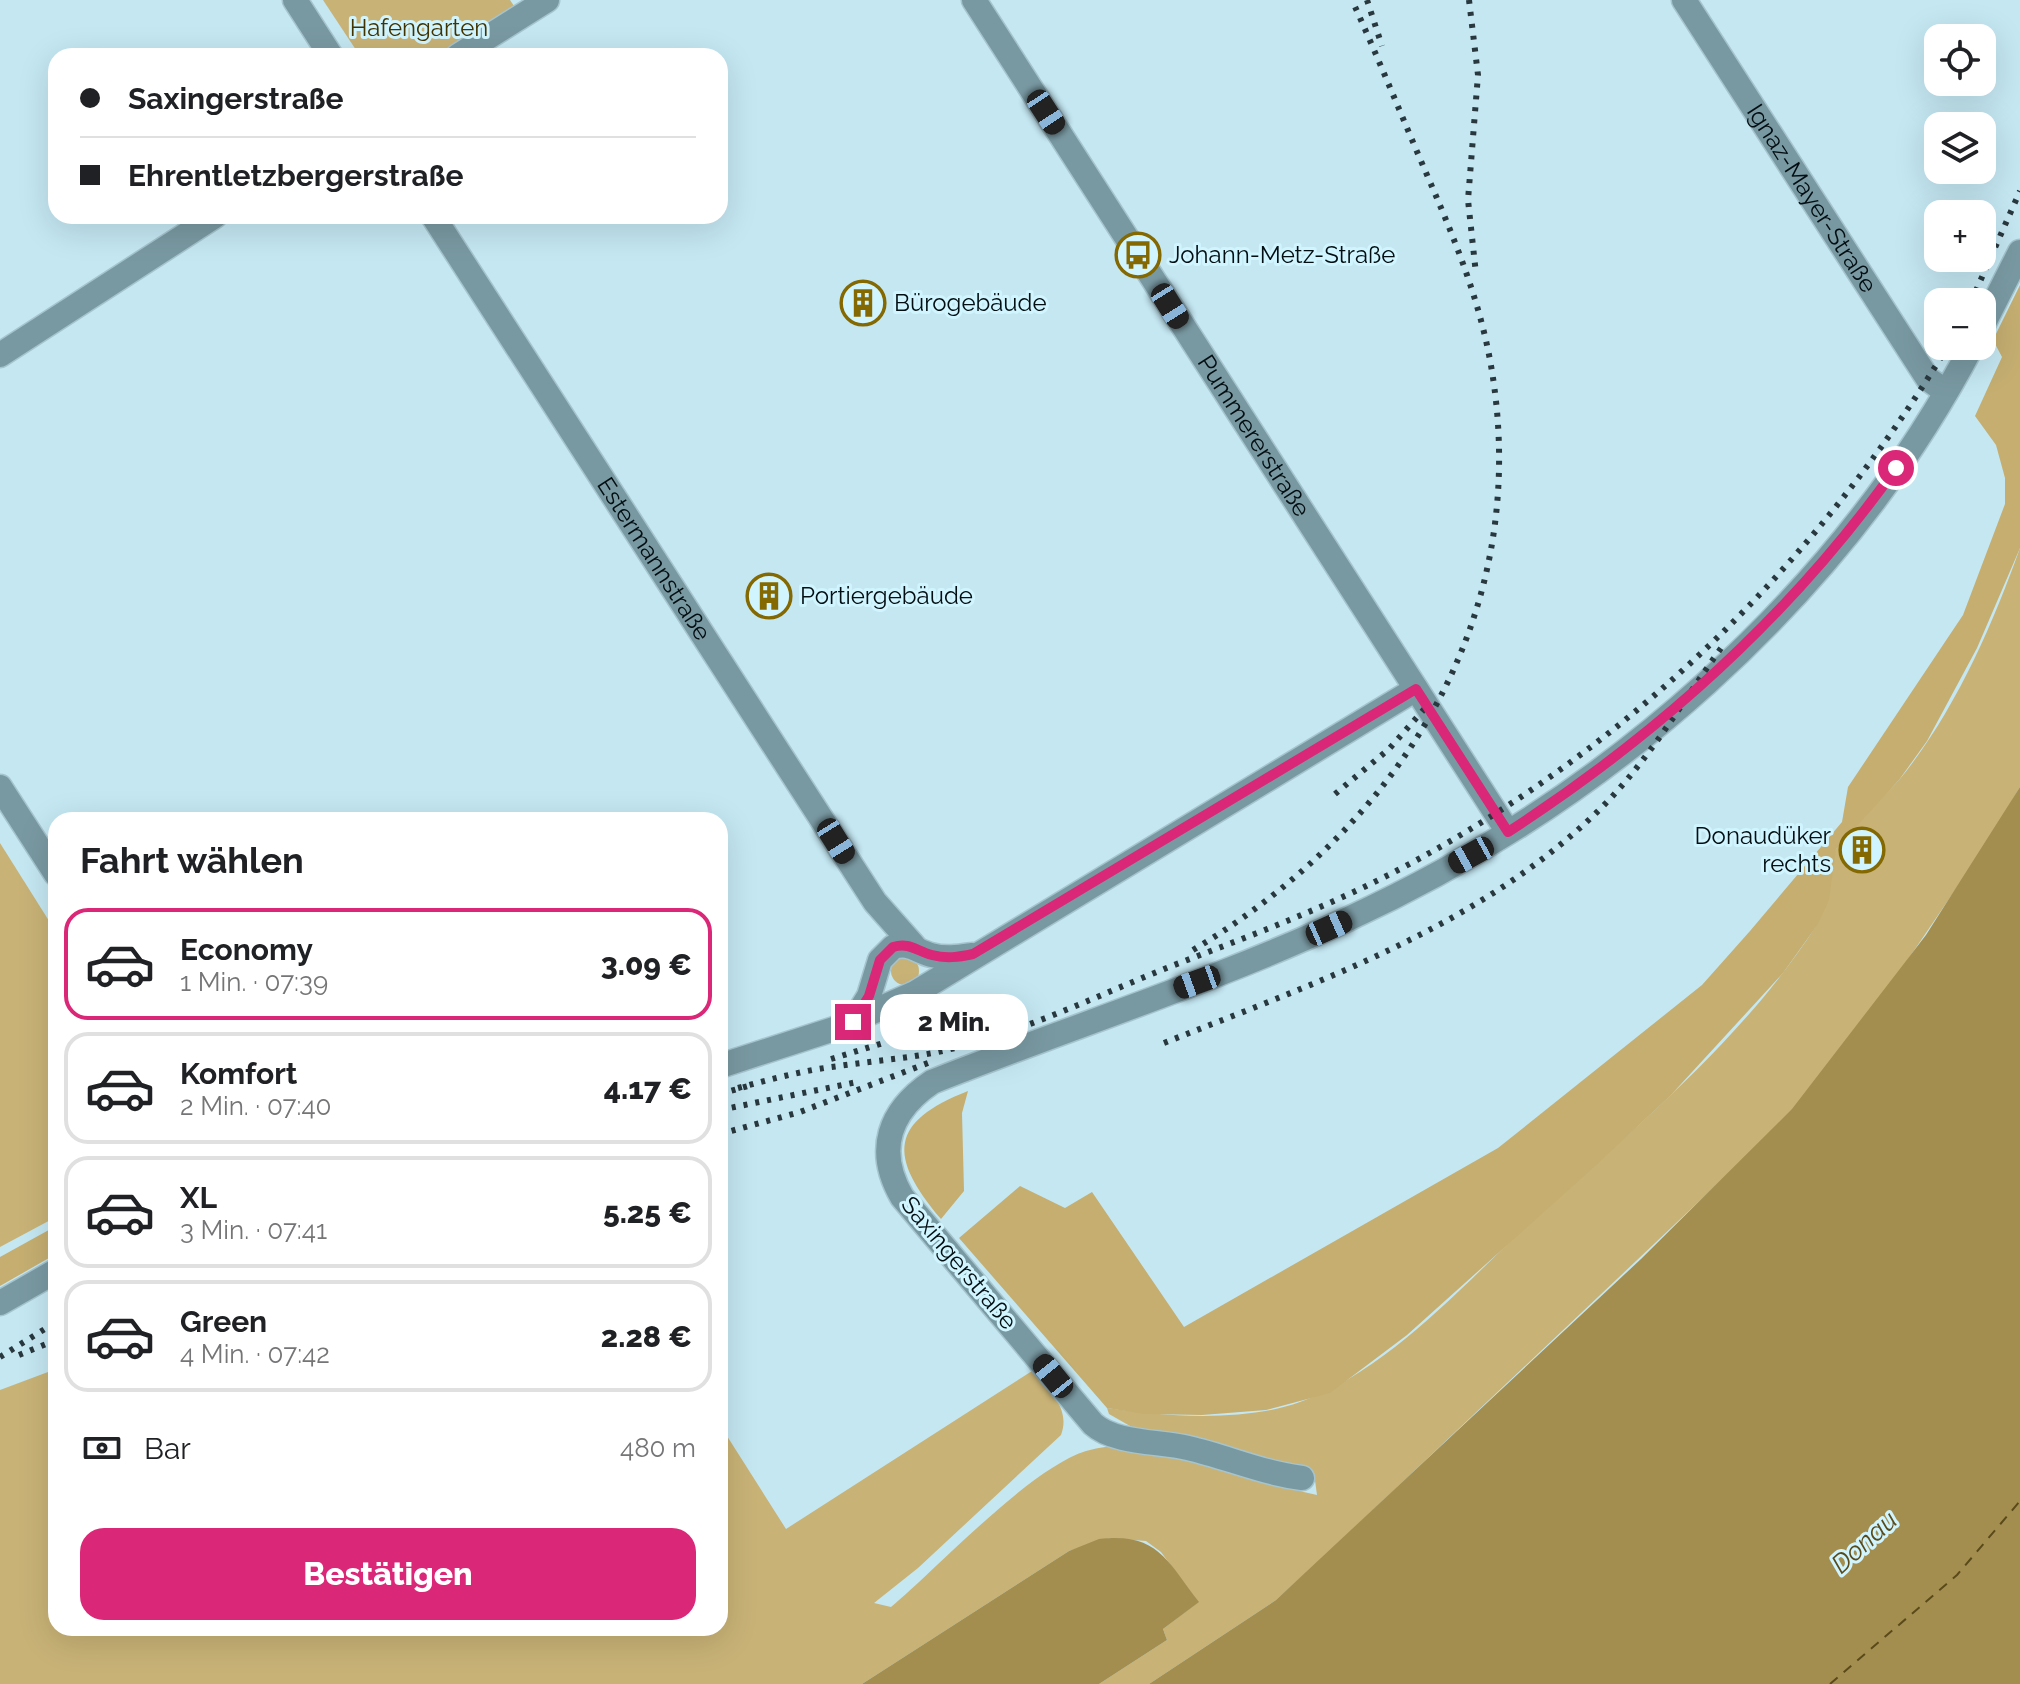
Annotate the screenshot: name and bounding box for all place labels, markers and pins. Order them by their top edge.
bus stop icon: Johann-Metz-Straße [1114,231,1162,279]
place label: Johann-Metz-Straße [1169,240,1395,269]
building icon: Bürogebäude [839,279,887,327]
place label: Bürogebäude [894,288,1047,317]
building icon: Portiergebäude [745,572,793,620]
place label: Portiergebäude [800,581,973,610]
place label: Donaudüker rechts [1694,821,1832,878]
building icon: Donaudüker rechts [1838,826,1886,874]

